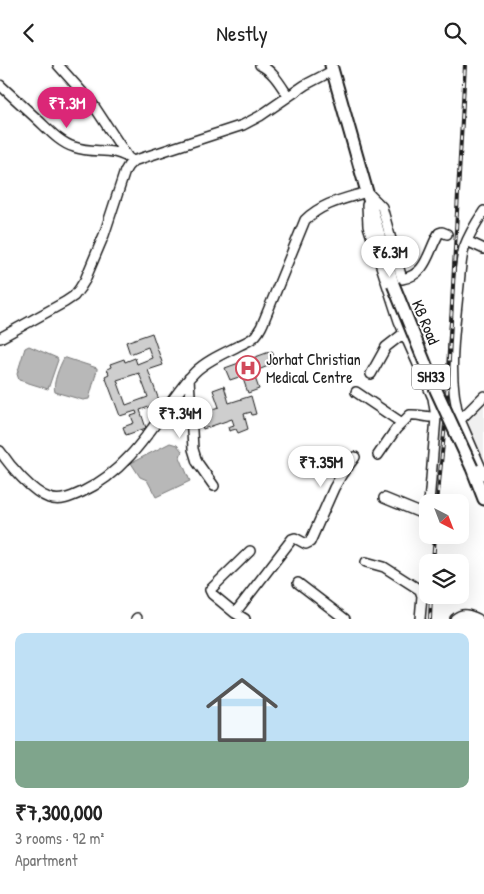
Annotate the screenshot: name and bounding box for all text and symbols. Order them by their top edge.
text: Nestly [216,18,268,48]
icon: back [15,19,43,47]
icon: search [441,19,469,47]
pin: ₹7.3M [32,87,102,129]
text: ₹7.3M [48,92,86,114]
pin: ₹6.3M [355,235,425,278]
text: ₹6.3M [372,241,408,263]
street label: KB Road [407,296,445,348]
place label: Jorhat Christian Medical Centre [266,348,361,388]
hospital icon: Jorhat Christian Medical Centre [235,355,261,381]
road number: SH33 [412,365,450,389]
pin: ₹7.34M [139,397,221,439]
text: ₹7.34M [158,402,202,424]
pin: ₹7.35M [280,445,362,488]
text: ₹7.35M [299,451,343,473]
north arrow [419,494,469,544]
map controls [419,494,469,604]
button: layers [419,554,469,604]
icon: home [197,665,287,755]
text: ₹7,300,000 [15,798,102,827]
text: 3 rooms · 92 m² [15,827,104,849]
text: Apartment [15,849,78,871]

